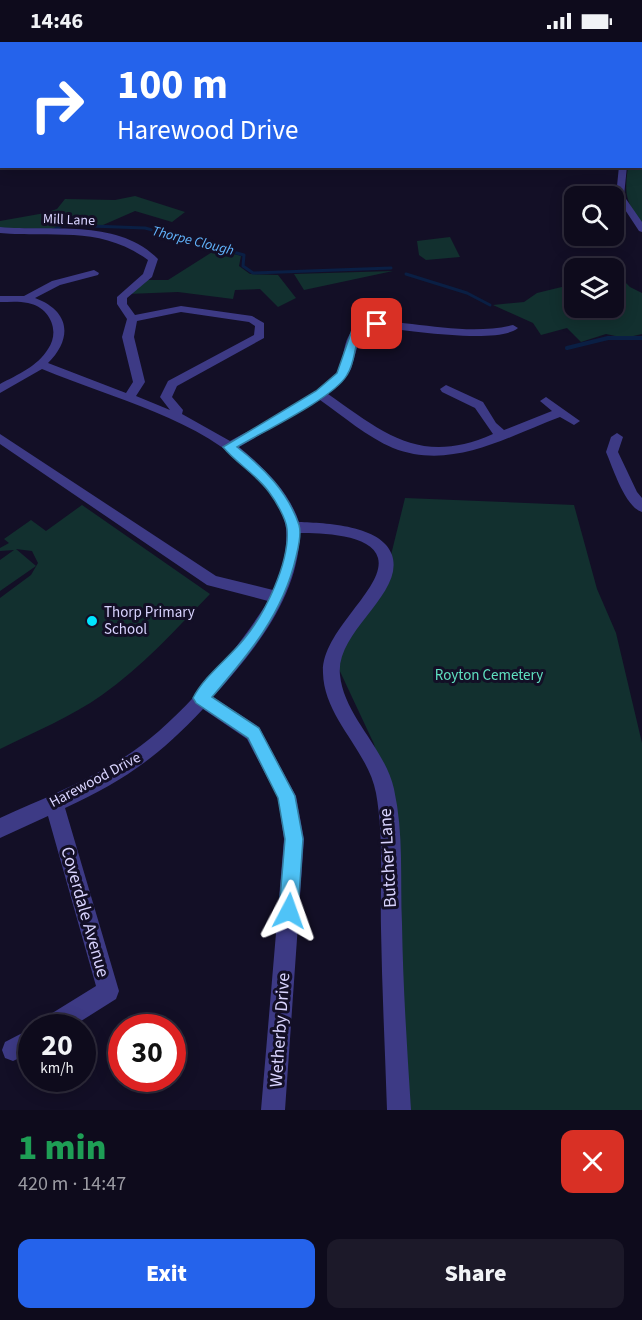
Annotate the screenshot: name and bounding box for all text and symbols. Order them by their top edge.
text: 14:46 [30,5,83,37]
text: 100 m [117,55,228,115]
icon: right [18,66,96,144]
text: Harewood Drive [117,111,298,150]
map controls [564,186,624,318]
button: search [564,186,624,246]
street label: Mill Lane [43,209,95,231]
water label: Thorpe Clough [150,221,236,261]
button: layers [564,258,624,318]
pin [351,298,402,349]
icon: arrive [360,307,393,340]
place label: Thorp Primary School [104,602,195,640]
marker: Thorp Primary School [85,614,99,628]
park label: Royton Cemetery [435,665,543,686]
street label: Harewood Drive [46,747,144,813]
street label: Butcher Lane [373,808,403,908]
street label: Coverdale Avenue [54,844,116,980]
position arrow [257,879,321,943]
street label: Wetherby Drive [264,972,296,1088]
speed limit sign: 30 [108,1014,186,1092]
text: 20 [41,1024,73,1067]
text: km/h [40,1058,74,1079]
text: 1 min [18,1122,106,1173]
button: close [561,1130,624,1193]
text: 420 m · 14:47 [18,1170,126,1198]
button: Exit [18,1239,315,1308]
button: Share [327,1239,624,1308]

